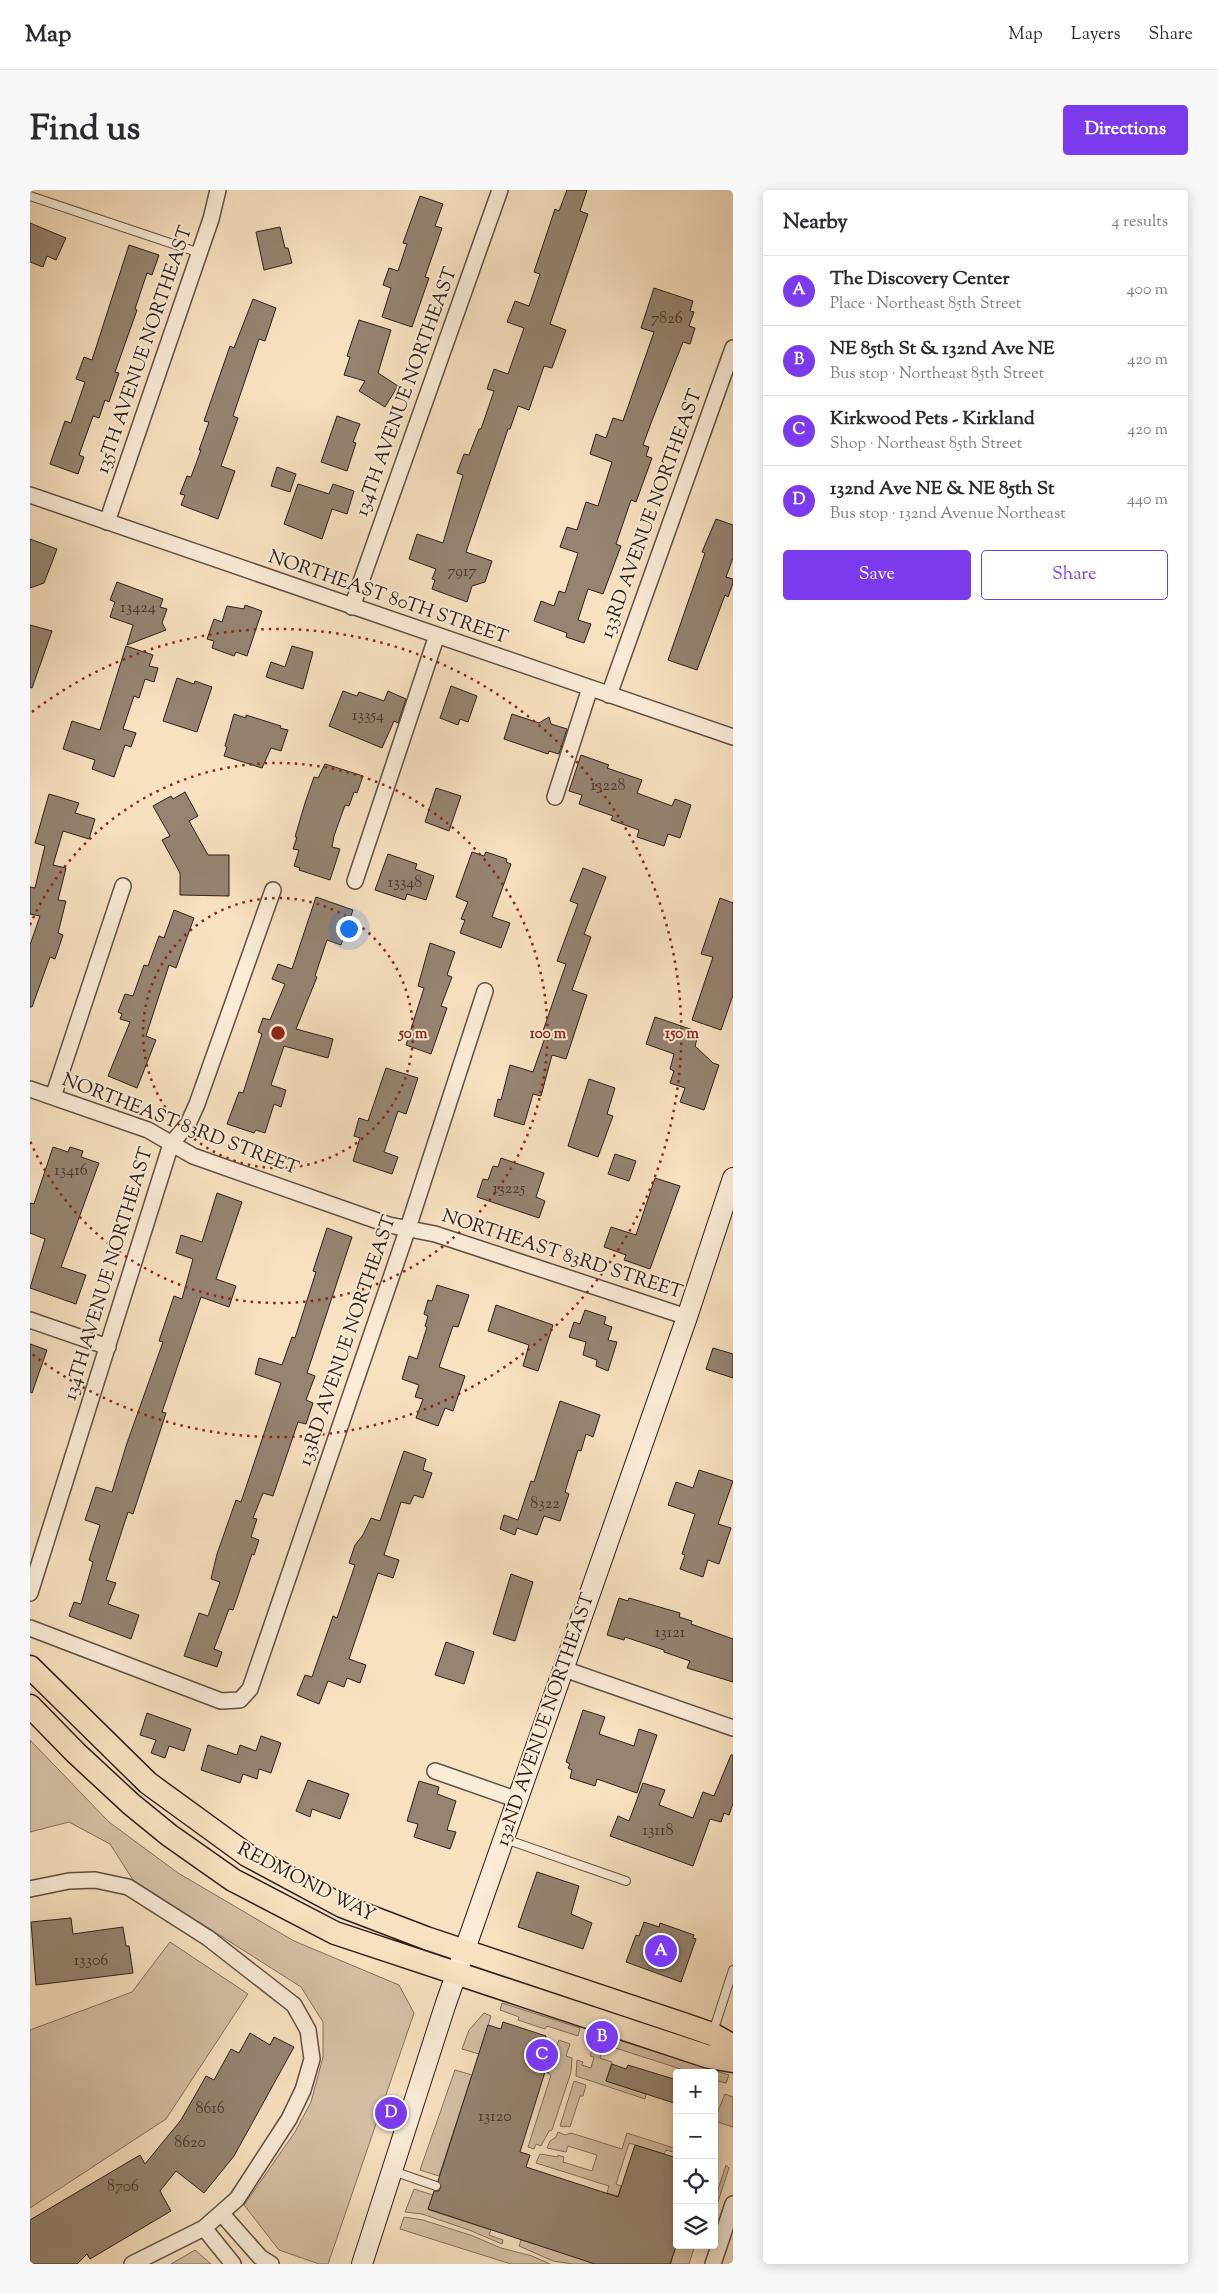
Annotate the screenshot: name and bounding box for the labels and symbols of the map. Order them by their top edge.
street label: 135TH AVENUE NORTHEAST [90,223,200,477]
street label: 134TH AVENUE NORTHEAST [349,264,465,520]
house number: 7826 [651,308,683,331]
street label: 133RD AVENUE NORTHEAST [594,386,710,642]
street label: NORTHEAST 80TH STREET [264,544,512,652]
house number: 7917 [448,561,476,584]
house number: 13424 [120,597,156,620]
house number: 13354 [352,705,384,728]
house number: 13228 [591,775,625,798]
house number: 13348 [388,872,422,895]
your location [336,916,362,942]
centre of rings [269,1024,287,1042]
text: 50 m [398,1024,428,1045]
text: 100 m [530,1024,567,1045]
text: 150 m [665,1024,699,1045]
street label: NORTHEAST 83RD STREET [58,1067,302,1183]
street label: 134TH AVENUE NORTHEAST [58,1144,160,1404]
house number: 13416 [54,1160,88,1183]
house number: 13225 [493,1178,526,1201]
street label: NORTHEAST 83RD STREET [438,1203,686,1307]
street label: 133RD AVENUE NORTHEAST [292,1212,404,1470]
house number: 8322 [530,1493,560,1516]
street label: 132ND AVENUE NORTHEAST [490,1590,602,1850]
house number: 13121 [655,1622,686,1645]
house number: 13118 [643,1820,673,1843]
street label: REDMOND WAY [232,1837,380,1930]
pin: A [645,1932,677,1970]
house number: 13306 [74,1950,108,1973]
pin: B [586,2018,618,2056]
pin: C [526,2036,558,2074]
pin: D [375,2094,407,2132]
house number: 8616 [195,2098,225,2121]
house number: 13120 [478,2106,512,2129]
house number: 8620 [174,2132,206,2155]
house number: 8706 [107,2176,139,2199]

